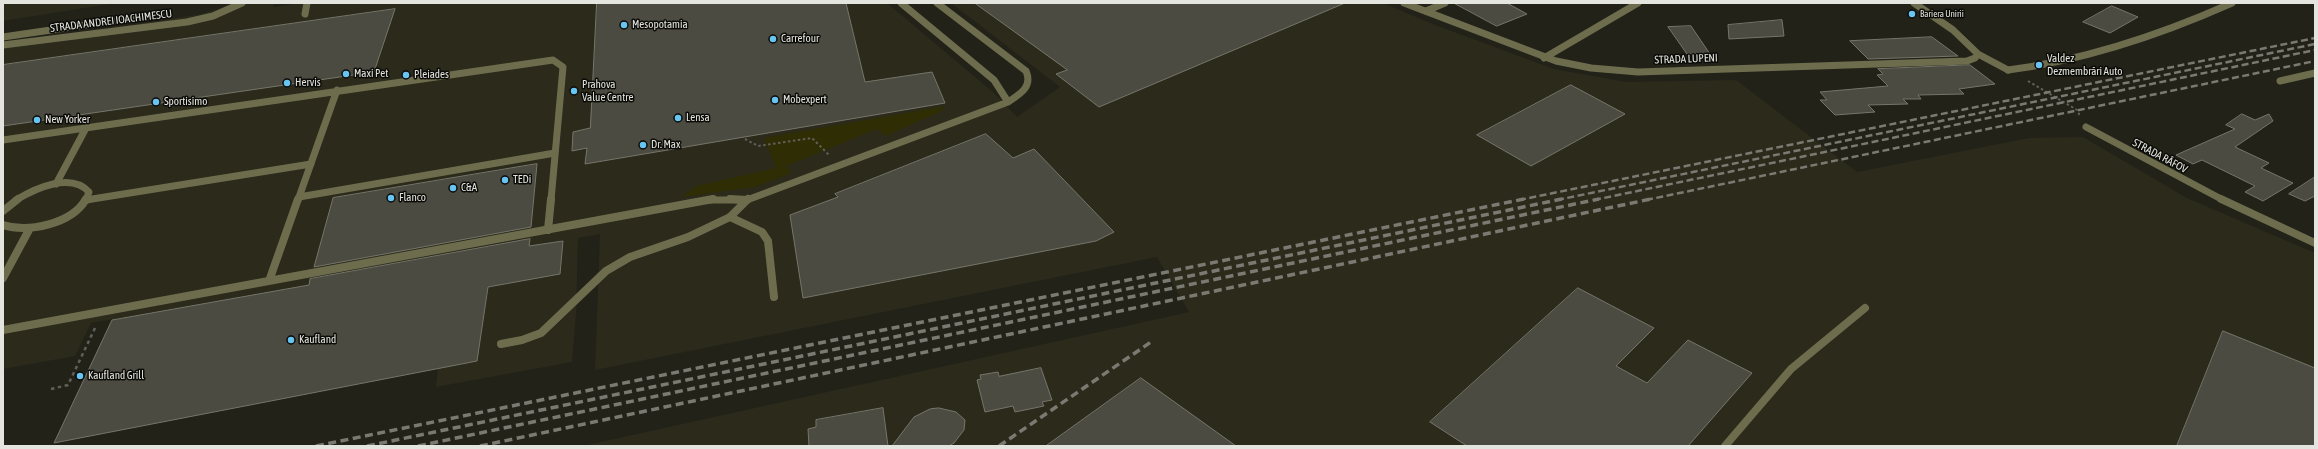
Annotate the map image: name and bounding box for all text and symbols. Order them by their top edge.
street label: STRADA ANDREI IOACHIMESCU [49,7,173,35]
marker: Bariera Unirii [1907,9,1917,19]
place label: Bariera Unirii [1920,9,1964,19]
place label: Mesopotamia [632,18,688,32]
marker: Mesopotamia [619,20,629,30]
place label: Carrefour [781,32,819,46]
marker: Carrefour [768,34,778,44]
street label: STRADA LUPENI [1654,51,1718,67]
place label: Valdez Dezmembrări Auto [2047,52,2123,78]
marker: Valdez Dezmembrări Auto [2034,60,2044,70]
place label: Maxi Pet [354,67,388,81]
place label: Pleiades [414,68,449,82]
marker: Maxi Pet [341,69,351,79]
marker: Pleiades [401,70,411,80]
place label: Hervis [295,76,321,90]
marker: Hervis [282,78,292,88]
place label: Prahova Value Centre [582,78,634,104]
marker: Prahova Value Centre [569,86,579,96]
place label: Mobexpert [783,93,827,107]
place label: Sportisimo [164,95,207,109]
marker: Mobexpert [770,95,780,105]
marker: Sportisimo [151,97,161,107]
place label: Lensa [686,111,710,125]
place label: New Yorker [45,113,90,127]
marker: Lensa [673,113,683,123]
marker: New Yorker [32,115,42,125]
street label: STRADA RÂFOV [2130,136,2190,176]
place label: Dr. Max [651,138,680,152]
marker: Dr. Max [638,140,648,150]
place label: TEDi [513,173,531,187]
marker: TEDi [500,175,510,185]
place label: C&A [461,181,477,195]
marker: C&A [448,183,458,193]
place label: Flanco [399,191,426,205]
marker: Flanco [386,193,396,203]
place label: Kaufland [299,333,336,347]
marker: Kaufland [286,335,296,345]
place label: Kaufland Grill [88,369,144,383]
marker: Kaufland Grill [75,371,85,381]

